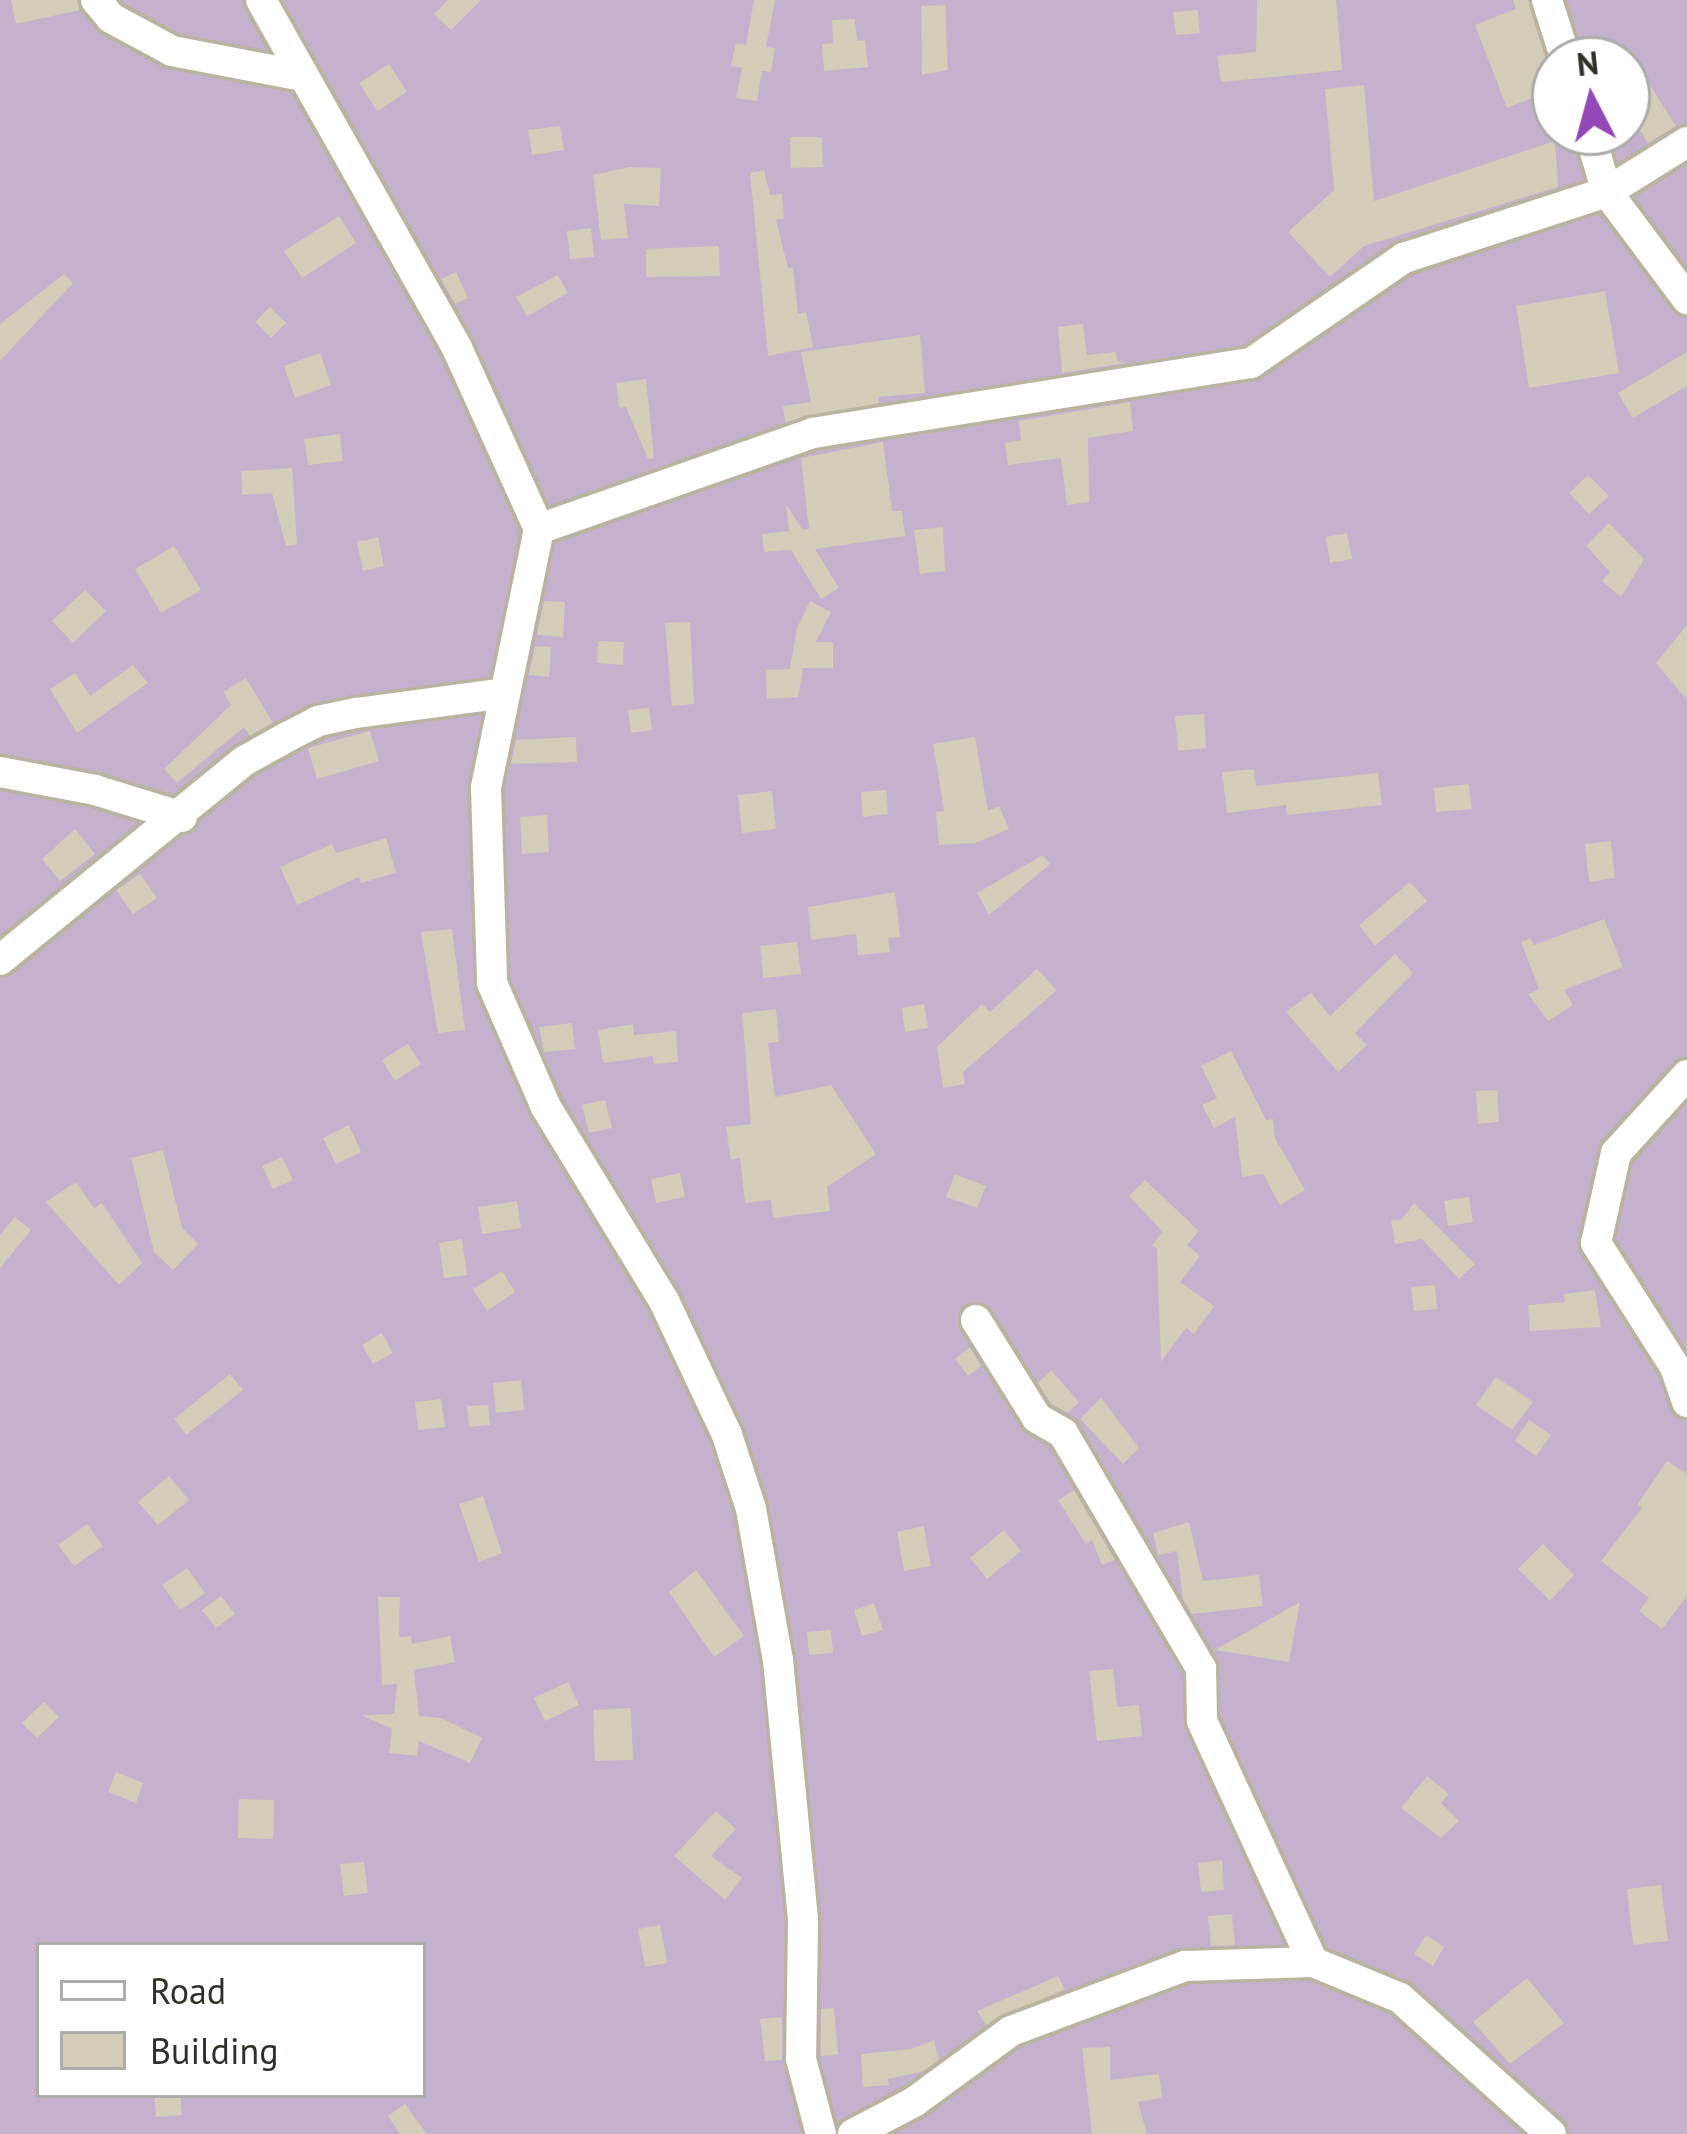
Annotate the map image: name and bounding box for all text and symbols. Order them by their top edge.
north arrow [1531,36,1651,156]
text: N [1574,40,1601,85]
legend [36,1942,426,2098]
text: Road [150,1967,226,2014]
text: Building [150,2027,279,2074]

